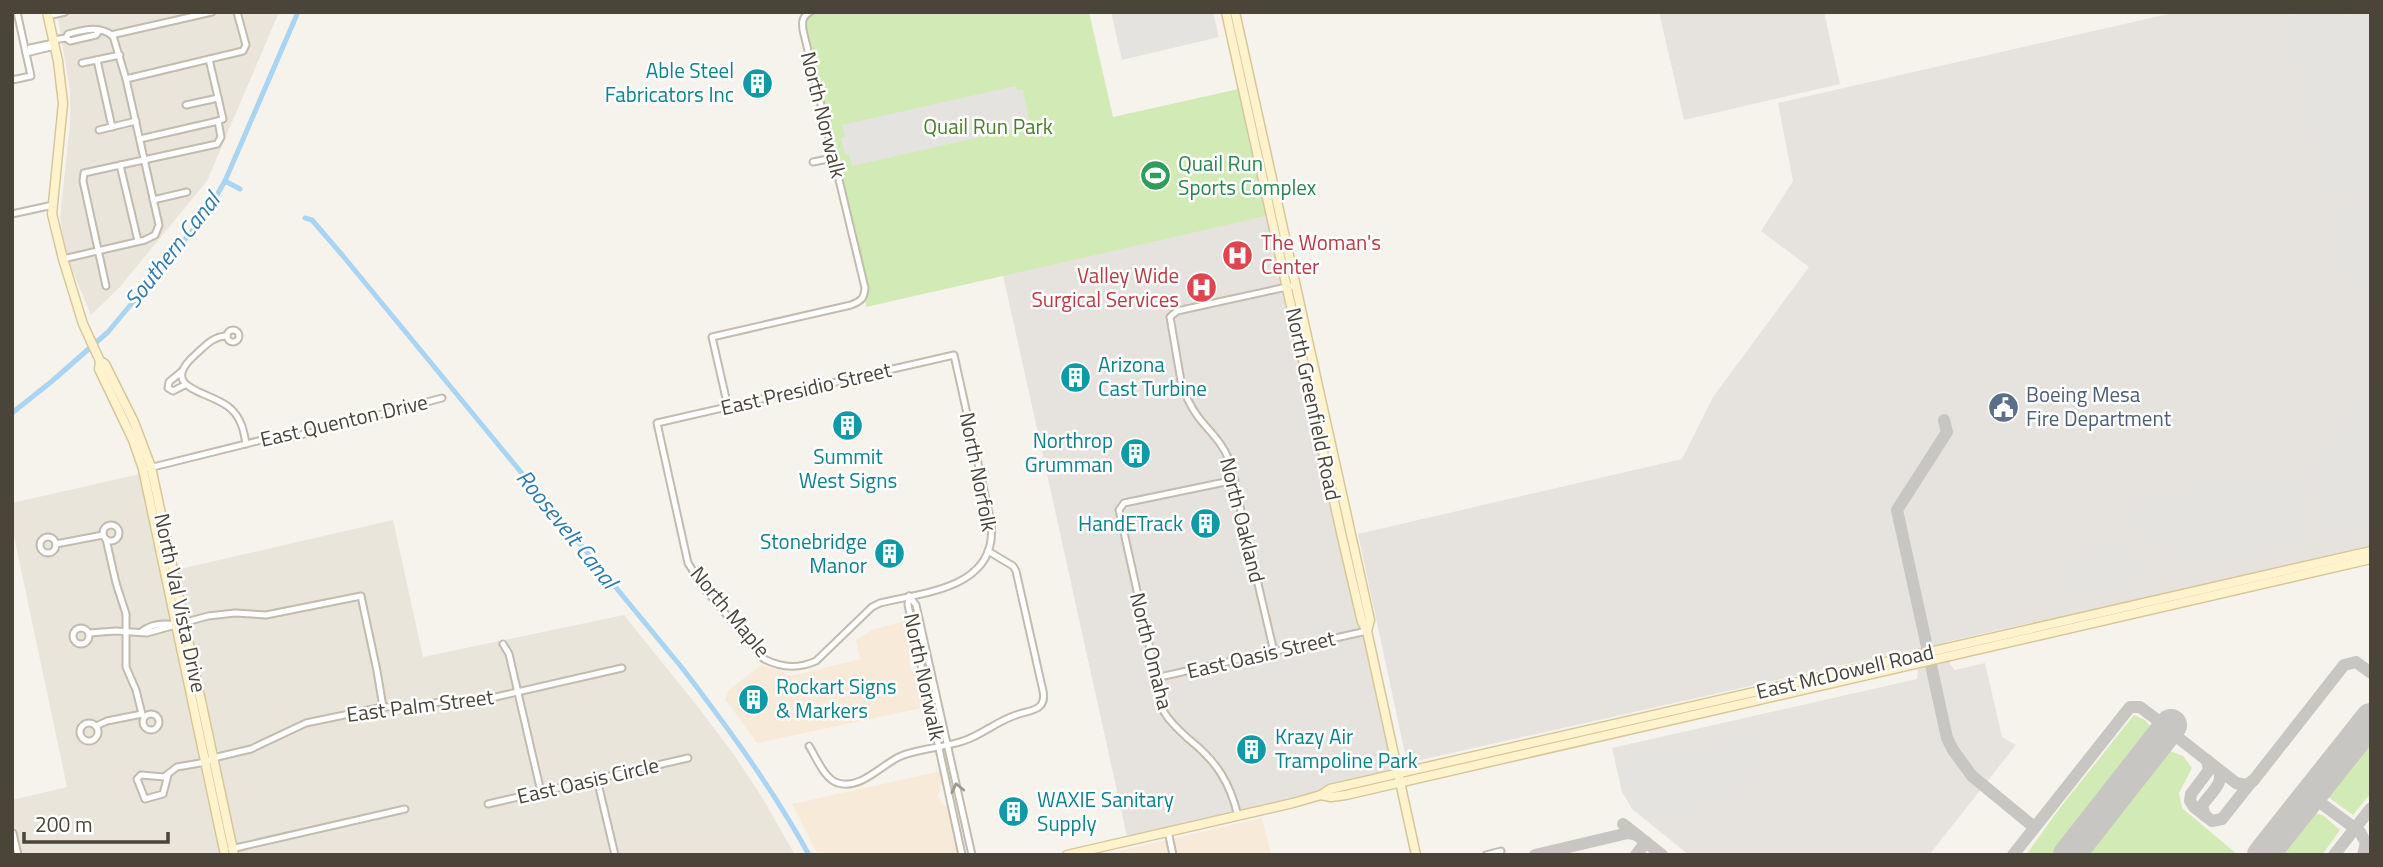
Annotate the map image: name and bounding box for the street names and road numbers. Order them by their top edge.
street label: North Norwalk [793,48,855,181]
street label: North Greenfield Road [1278,304,1350,503]
street label: East Presidio Street [717,353,895,423]
street label: East Quenton Drive [257,385,431,455]
street label: North Norfolk [952,409,1006,534]
street label: North Oakland [1212,454,1274,586]
street label: North Val Vista Drive [146,510,216,695]
street label: North Maple [683,559,779,664]
street label: North Omaha [1122,589,1182,713]
street label: North Norwalk [896,610,954,743]
street label: East Oasis Street [1184,621,1339,687]
street label: East McDowell Road [1753,635,1937,707]
street label: East Palm Street [345,680,496,730]
street label: East Oasis Circle [514,748,662,812]

